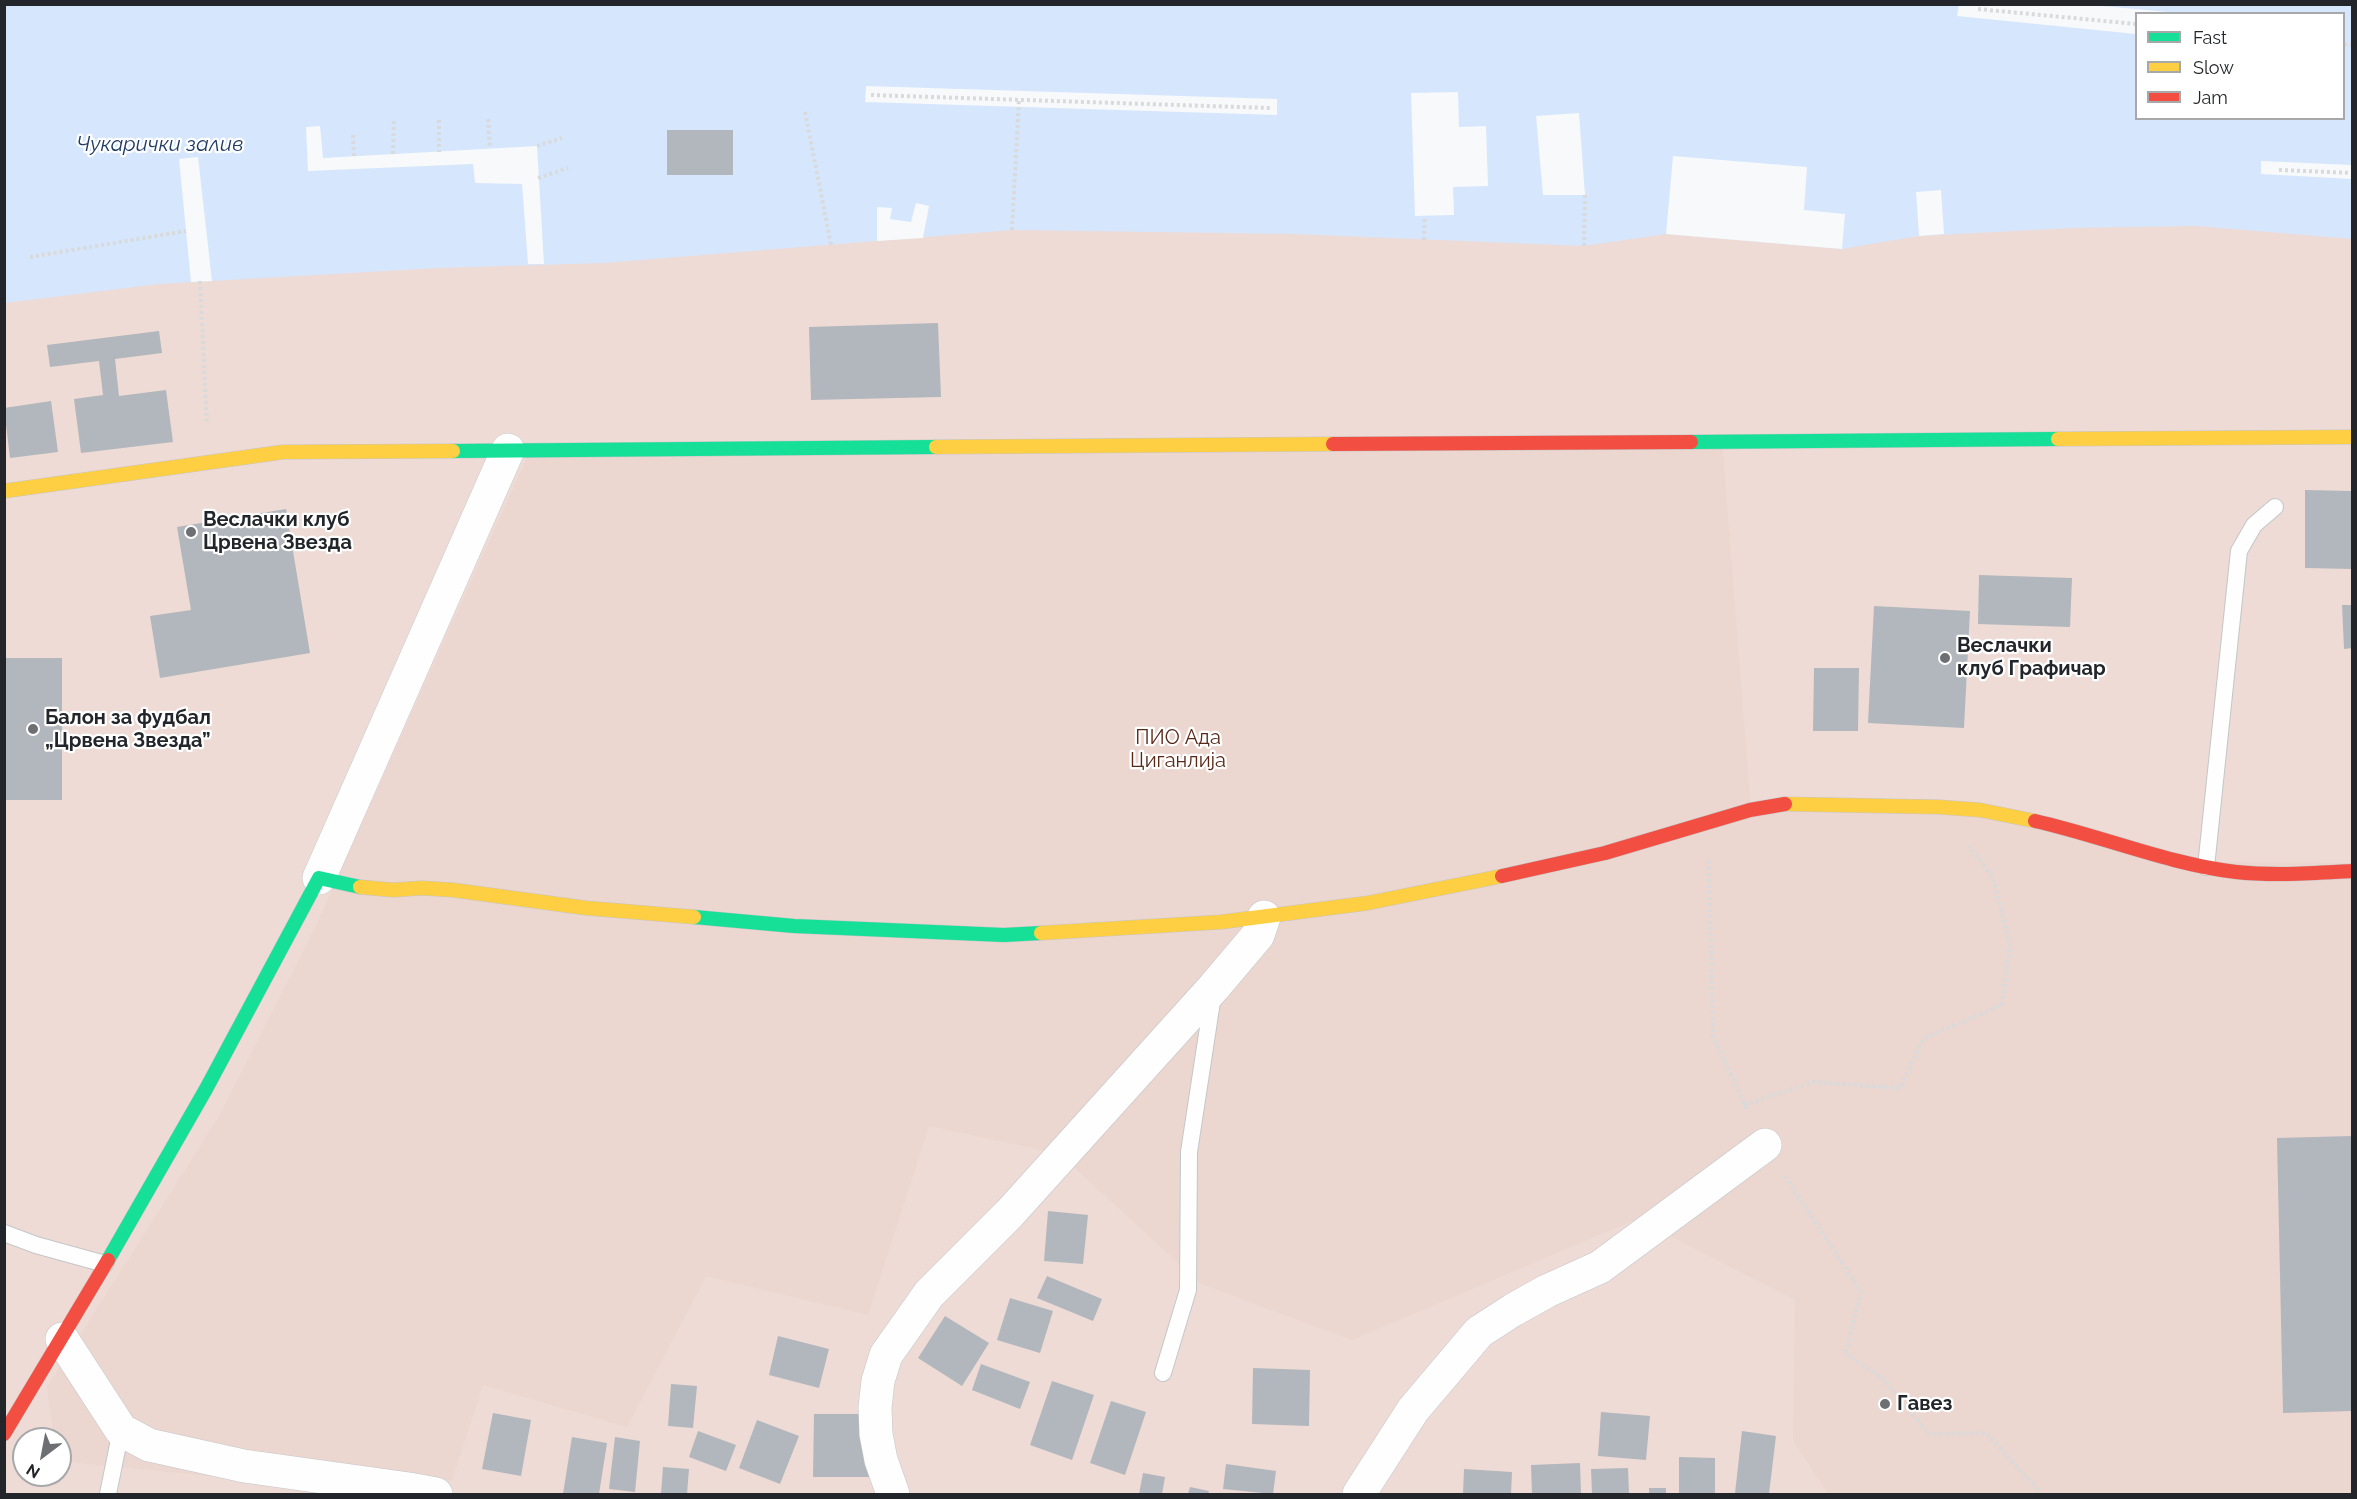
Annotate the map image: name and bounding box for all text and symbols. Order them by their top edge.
legend [2135,12,2345,120]
text: Fast [2193,27,2227,48]
text: Slow [2193,57,2234,78]
text: Jam [2193,87,2228,108]
water label: Чукарички залив [76,132,244,158]
place label: Веслачки клуб Црвена Звезда [203,508,352,555]
marker: Веслачки клуб Црвена Звезда [184,525,198,539]
place label: Веслачки клуб Графичар [1957,634,2106,681]
marker: Веслачки клуб Графичар [1938,651,1952,665]
place label: Балон за фудбал „Црвена Звезда” [45,706,211,753]
marker: Балон за фудбал „Црвена Звезда” [26,722,40,736]
park label: ПИО Ада Циганлија [1130,726,1226,773]
place label: Гавез [1897,1392,1952,1416]
marker: Гавез [1878,1397,1892,1411]
north arrow [12,1427,72,1487]
text: N [23,1460,43,1482]

